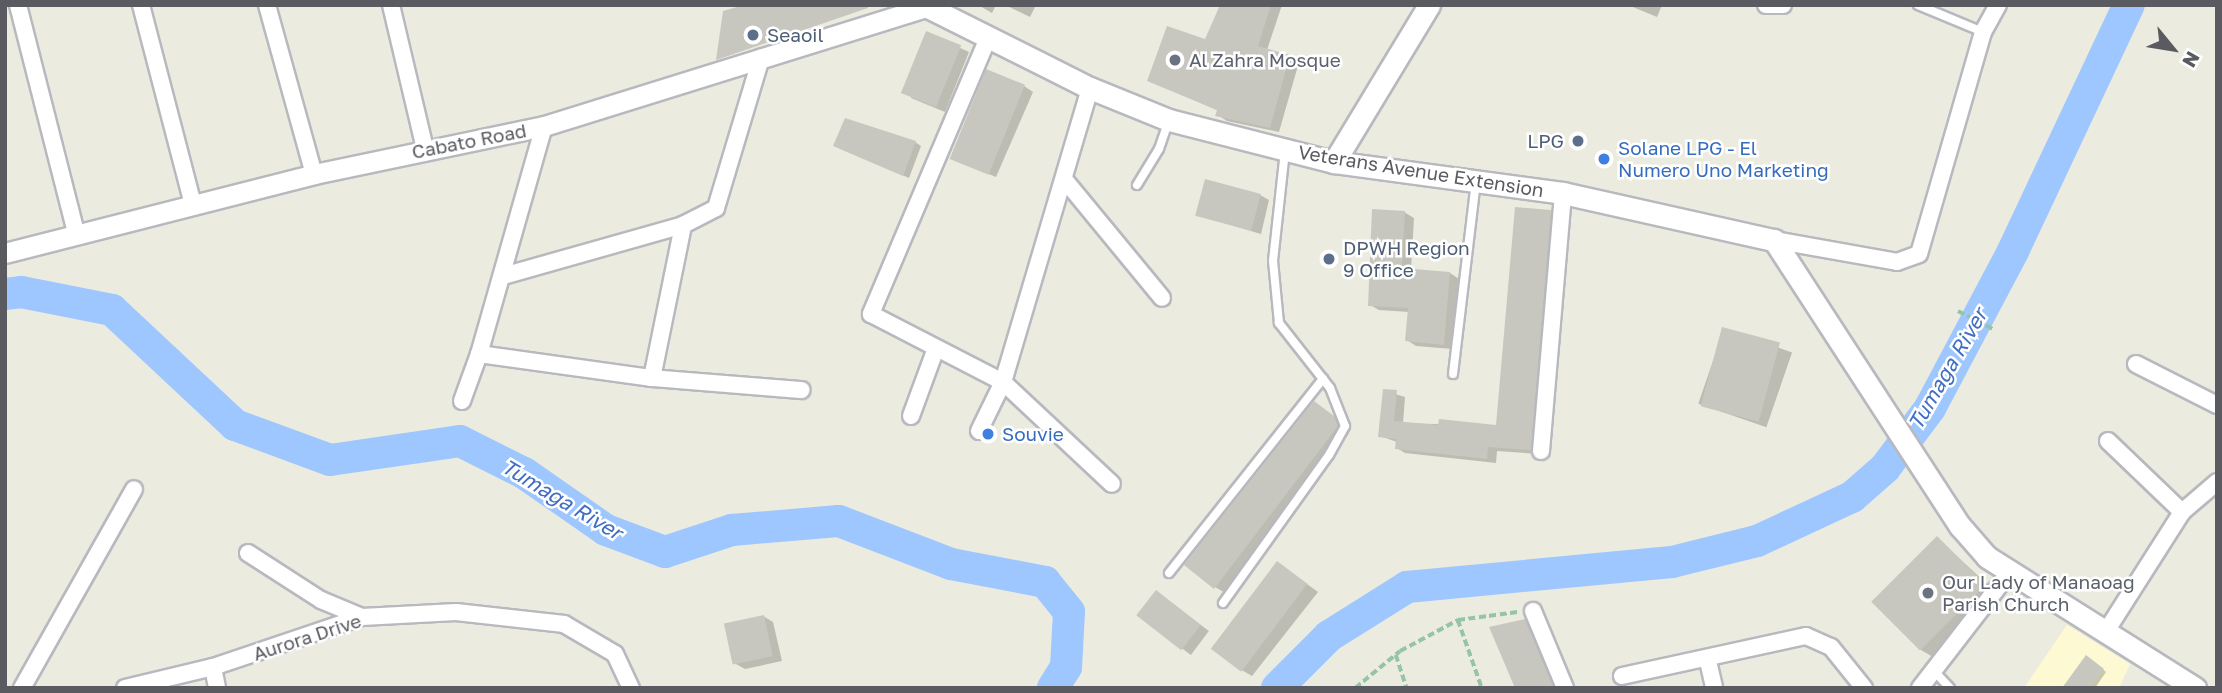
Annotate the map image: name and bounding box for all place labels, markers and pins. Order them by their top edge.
place label: Seaoil [767,24,823,46]
marker: Seaoil [745,27,761,43]
place label: Al Zahra Mosque [1189,49,1341,71]
marker: Al Zahra Mosque [1167,52,1183,68]
place label: LPG [1527,130,1564,152]
marker: LPG [1570,133,1586,149]
place label: Solane LPG - El Numero Uno Marketing [1618,137,1829,181]
marker: Solane LPG - El Numero Uno Marketing [1596,151,1612,167]
place label: DPWH Region 9 Office [1343,237,1470,281]
marker: DPWH Region 9 Office [1321,251,1337,267]
place label: Souvie [1002,423,1064,445]
marker: Souvie [980,426,996,442]
place label: Our Lady of Manaoag Parish Church [1942,571,2135,615]
marker: Our Lady of Manaoag Parish Church [1920,585,1936,601]

